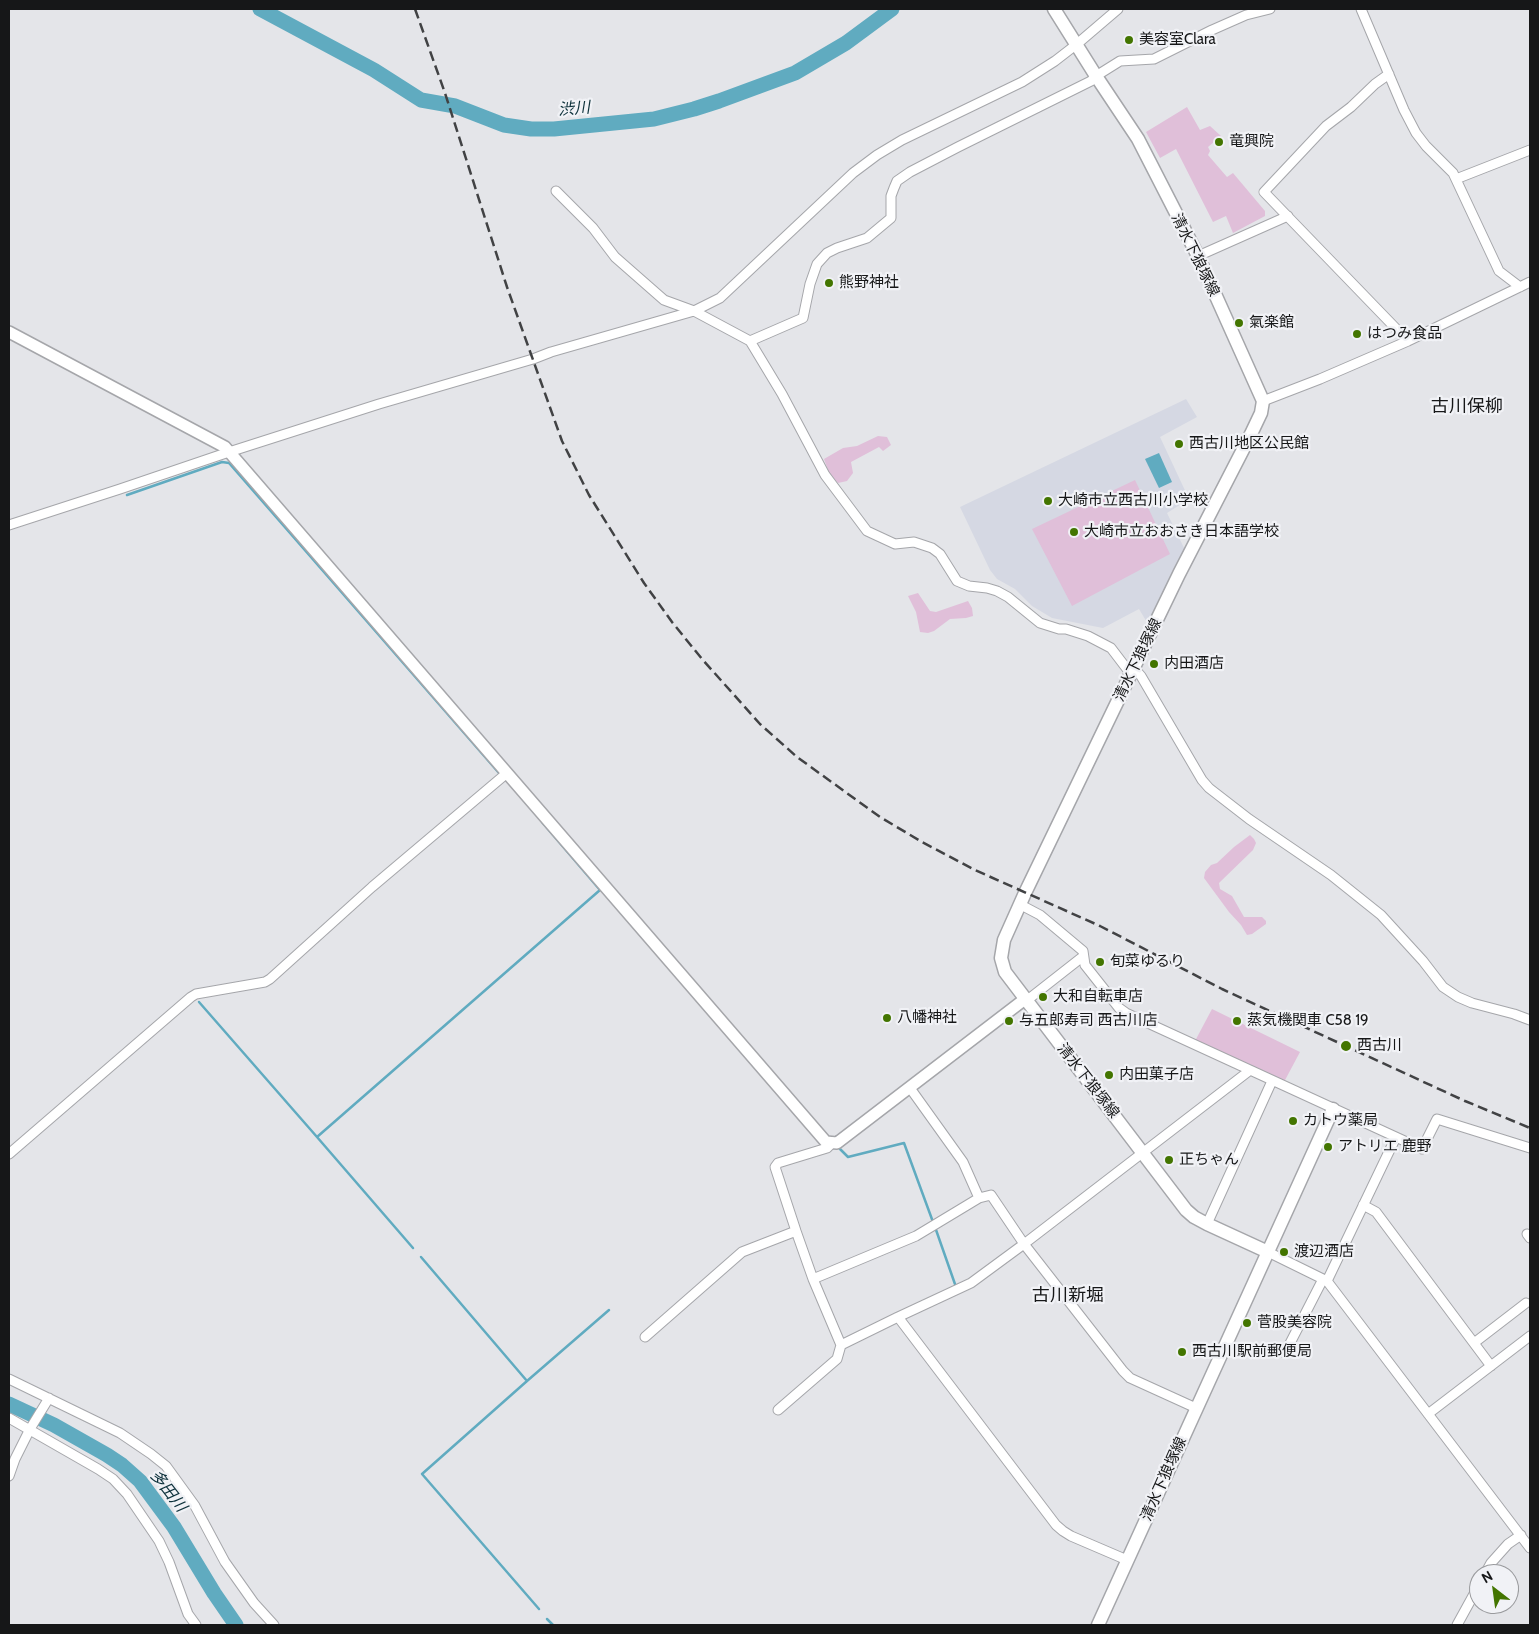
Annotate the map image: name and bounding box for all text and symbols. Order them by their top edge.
place label: 美容室Clara [1139,31,1216,49]
marker: 美容室Clara [1123,34,1135,46]
water label: 渋川 [557,98,591,120]
place label: 竜興院 [1229,133,1274,151]
marker: 竜興院 [1213,136,1225,148]
street label: 清水下狼塚線 [1167,211,1223,299]
place label: 熊野神社 [839,274,899,292]
marker: 熊野神社 [823,277,835,289]
place label: 氣楽館 [1249,314,1294,332]
marker: 氣楽館 [1233,317,1245,329]
place label: はつみ食品 [1367,325,1442,343]
marker: はつみ食品 [1351,328,1363,340]
district label: 古川保柳 [1431,396,1503,418]
place label: 西古川地区公民館 [1189,435,1309,453]
marker: 西古川地区公民館 [1173,438,1185,450]
place label: 大崎市立西古川小学校 [1058,492,1208,510]
marker: 大崎市立西古川小学校 [1042,495,1054,507]
place label: 大崎市立おおさき日本語学校 [1084,523,1279,541]
marker: 大崎市立おおさき日本語学校 [1068,526,1080,538]
street label: 清水下狼塚線 [1110,616,1166,704]
place label: 内田酒店 [1164,655,1224,673]
marker: 内田酒店 [1148,658,1160,670]
place label: 旬菜ゆるり [1110,953,1185,971]
marker: 旬菜ゆるり [1094,956,1106,968]
place label: 大和自転車店 [1053,988,1143,1006]
marker: 大和自転車店 [1037,991,1049,1003]
place label: 八幡神社 [897,1009,957,1027]
marker: 八幡神社 [881,1012,893,1024]
place label: 与五郎寿司 西古川店 [1019,1012,1157,1030]
place label: 蒸気機関車 C58 19 [1247,1012,1369,1030]
marker: 与五郎寿司 西古川店 [1003,1015,1015,1027]
marker: 蒸気機関車 C58 19 [1231,1015,1243,1027]
place label: 西古川 [1357,1037,1402,1055]
marker: 西古川 [1339,1039,1353,1053]
street label: 清水下狼塚線 [1053,1040,1123,1122]
place label: 内田菓子店 [1119,1066,1194,1084]
marker: 内田菓子店 [1103,1069,1115,1081]
place label: カトウ薬局 [1303,1112,1378,1130]
marker: カトウ薬局 [1287,1115,1299,1127]
place label: アトリエ 鹿野 [1338,1138,1431,1156]
marker: アトリエ 鹿野 [1322,1141,1334,1153]
place label: 正ちゃん [1179,1151,1239,1169]
marker: 正ちゃん [1163,1154,1175,1166]
place label: 渡辺酒店 [1294,1243,1354,1261]
marker: 渡辺酒店 [1278,1246,1290,1258]
district label: 古川新堀 [1032,1285,1104,1307]
place label: 菅股美容院 [1257,1314,1332,1332]
marker: 菅股美容院 [1241,1317,1253,1329]
place label: 西古川駅前郵便局 [1192,1343,1312,1361]
marker: 西古川駅前郵便局 [1176,1346,1188,1358]
street label: 清水下狼塚線 [1137,1434,1191,1524]
water label: 多田川 [146,1466,190,1516]
north arrow [1469,1564,1519,1614]
text: N [1478,1567,1496,1587]

